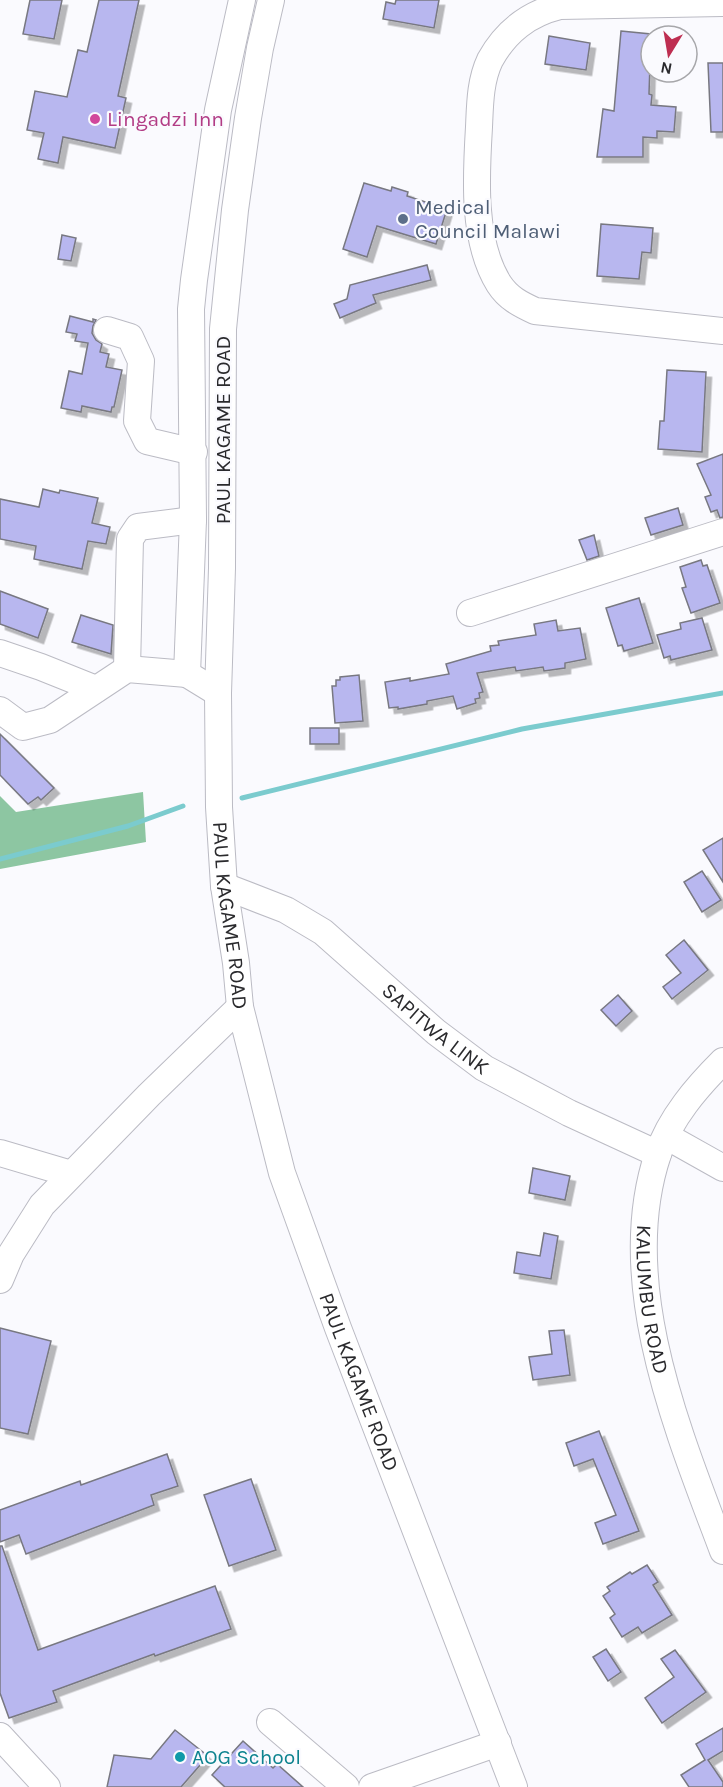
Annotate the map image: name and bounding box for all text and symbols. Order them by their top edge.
north arrow [639,24,699,84]
text: N [659,58,674,79]
place label: Lingadzi Inn [107,107,224,131]
marker: Lingadzi Inn [88,112,102,126]
place label: Medical Council Malawi [415,195,561,243]
marker: Medical Council Malawi [396,212,410,226]
street label: PAUL KAGAME ROAD [211,336,235,524]
street label: PAUL KAGAME ROAD [208,821,252,1010]
street label: SAPITWA LINK [377,978,494,1080]
street label: KALUMBU ROAD [632,1224,674,1377]
street label: PAUL KAGAME ROAD [314,1289,404,1474]
place label: AOG School [192,1745,301,1769]
marker: AOG School [173,1750,187,1764]

